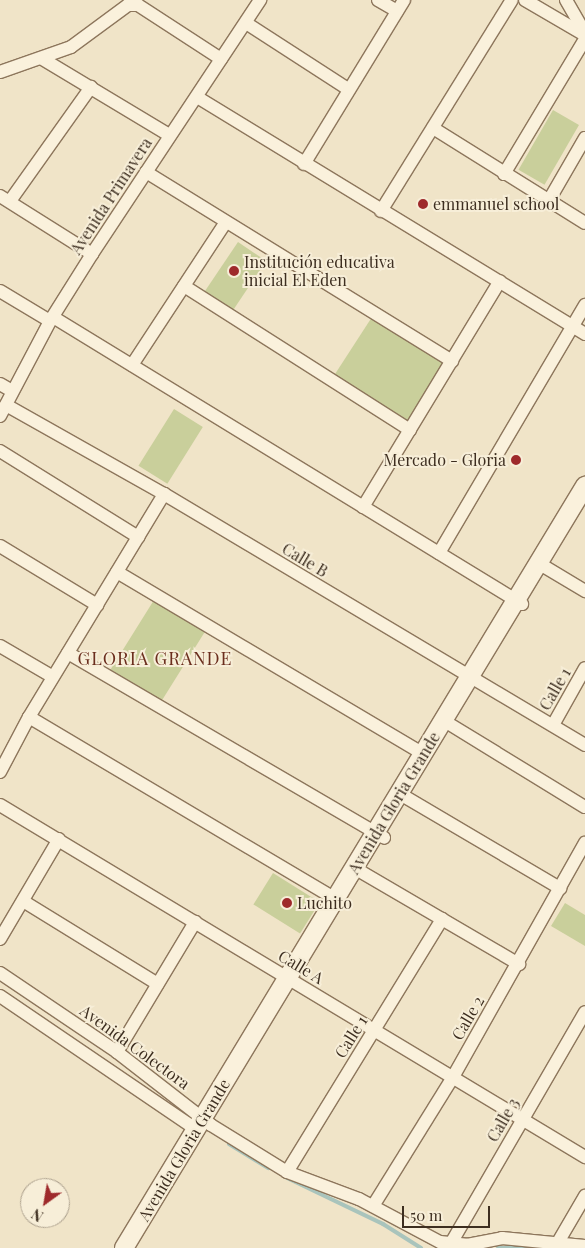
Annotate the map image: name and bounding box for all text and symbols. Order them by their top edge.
street label: Avenida Primavera [66,134,156,258]
place label: emmanuel school [433,194,559,214]
marker: emmanuel school [417,198,429,210]
place label: Institución educativa inicial El Eden [244,252,395,290]
marker: Institución educativa inicial El Eden [228,265,240,277]
place label: Mercado - Gloria [384,450,506,470]
marker: Mercado - Gloria [510,454,522,466]
street label: Calle B [279,539,331,581]
district label: GLORIA GRANDE [76,647,234,669]
street label: Calle 1 [535,664,575,714]
street label: Avenida Gloria Grande [344,728,444,878]
place label: Luchito [297,893,352,913]
marker: Luchito [281,897,293,909]
street label: Calle A [275,946,327,988]
street label: Calle 2 [448,993,488,1043]
street label: Avenida Colectora [76,1001,194,1093]
street label: Calle 1 [331,1012,371,1062]
street label: Avenida Gloria Grande [134,1075,234,1225]
street label: Calle 3 [483,1095,523,1145]
north arrow [20,1178,70,1228]
scale bar [405,1196,492,1228]
text: N [28,1205,47,1226]
text: 50 m [410,1205,442,1225]

